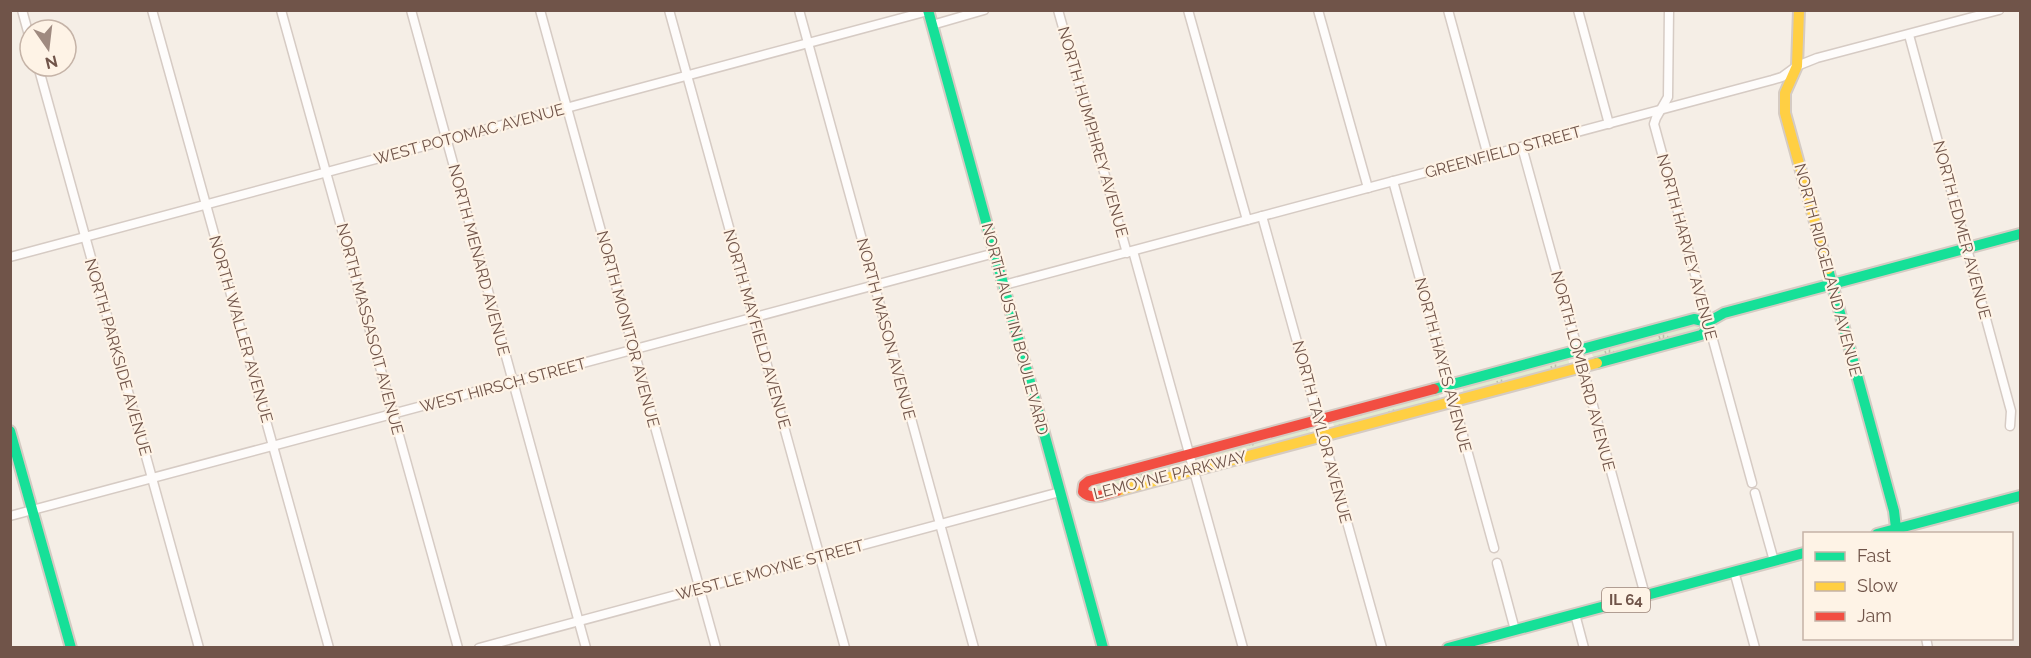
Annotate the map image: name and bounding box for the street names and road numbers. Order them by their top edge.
street label: NORTH HUMPHREY AVENUE [1054,24,1132,240]
street label: WEST POTOMAC AVENUE [372,99,566,169]
street label: GREENFIELD STREET [1423,122,1583,182]
street label: NORTH EDMER AVENUE [1929,139,1995,322]
street label: NORTH HARVEY AVENUE [1653,152,1721,342]
street label: NORTH RIDGELAND AVENUE [1790,161,1866,379]
street label: NORTH MENARD AVENUE [444,162,514,358]
street label: NORTH MASSASOIT AVENUE [333,221,407,437]
street label: NORTH AUSTIN BOULEVARD [978,221,1052,437]
street label: NORTH MAYFIELD AVENUE [719,227,795,431]
street label: NORTH MONITOR AVENUE [593,229,663,430]
street label: NORTH WALLER AVENUE [205,233,277,425]
street label: NORTH MASON AVENUE [853,236,919,422]
street label: NORTH PARKSIDE AVENUE [81,256,155,458]
street label: NORTH LOMBARD AVENUE [1547,269,1619,473]
street label: NORTH HAYES AVENUE [1411,276,1476,455]
street label: NORTH TAYLOR AVENUE [1288,339,1356,526]
street label: WEST HIRSCH STREET [418,354,588,416]
street label: LEMOYNE PARKWAY [1091,447,1249,503]
street label: WEST LE MOYNE STREET [674,536,866,604]
road number: IL 64 [1602,588,1650,612]

